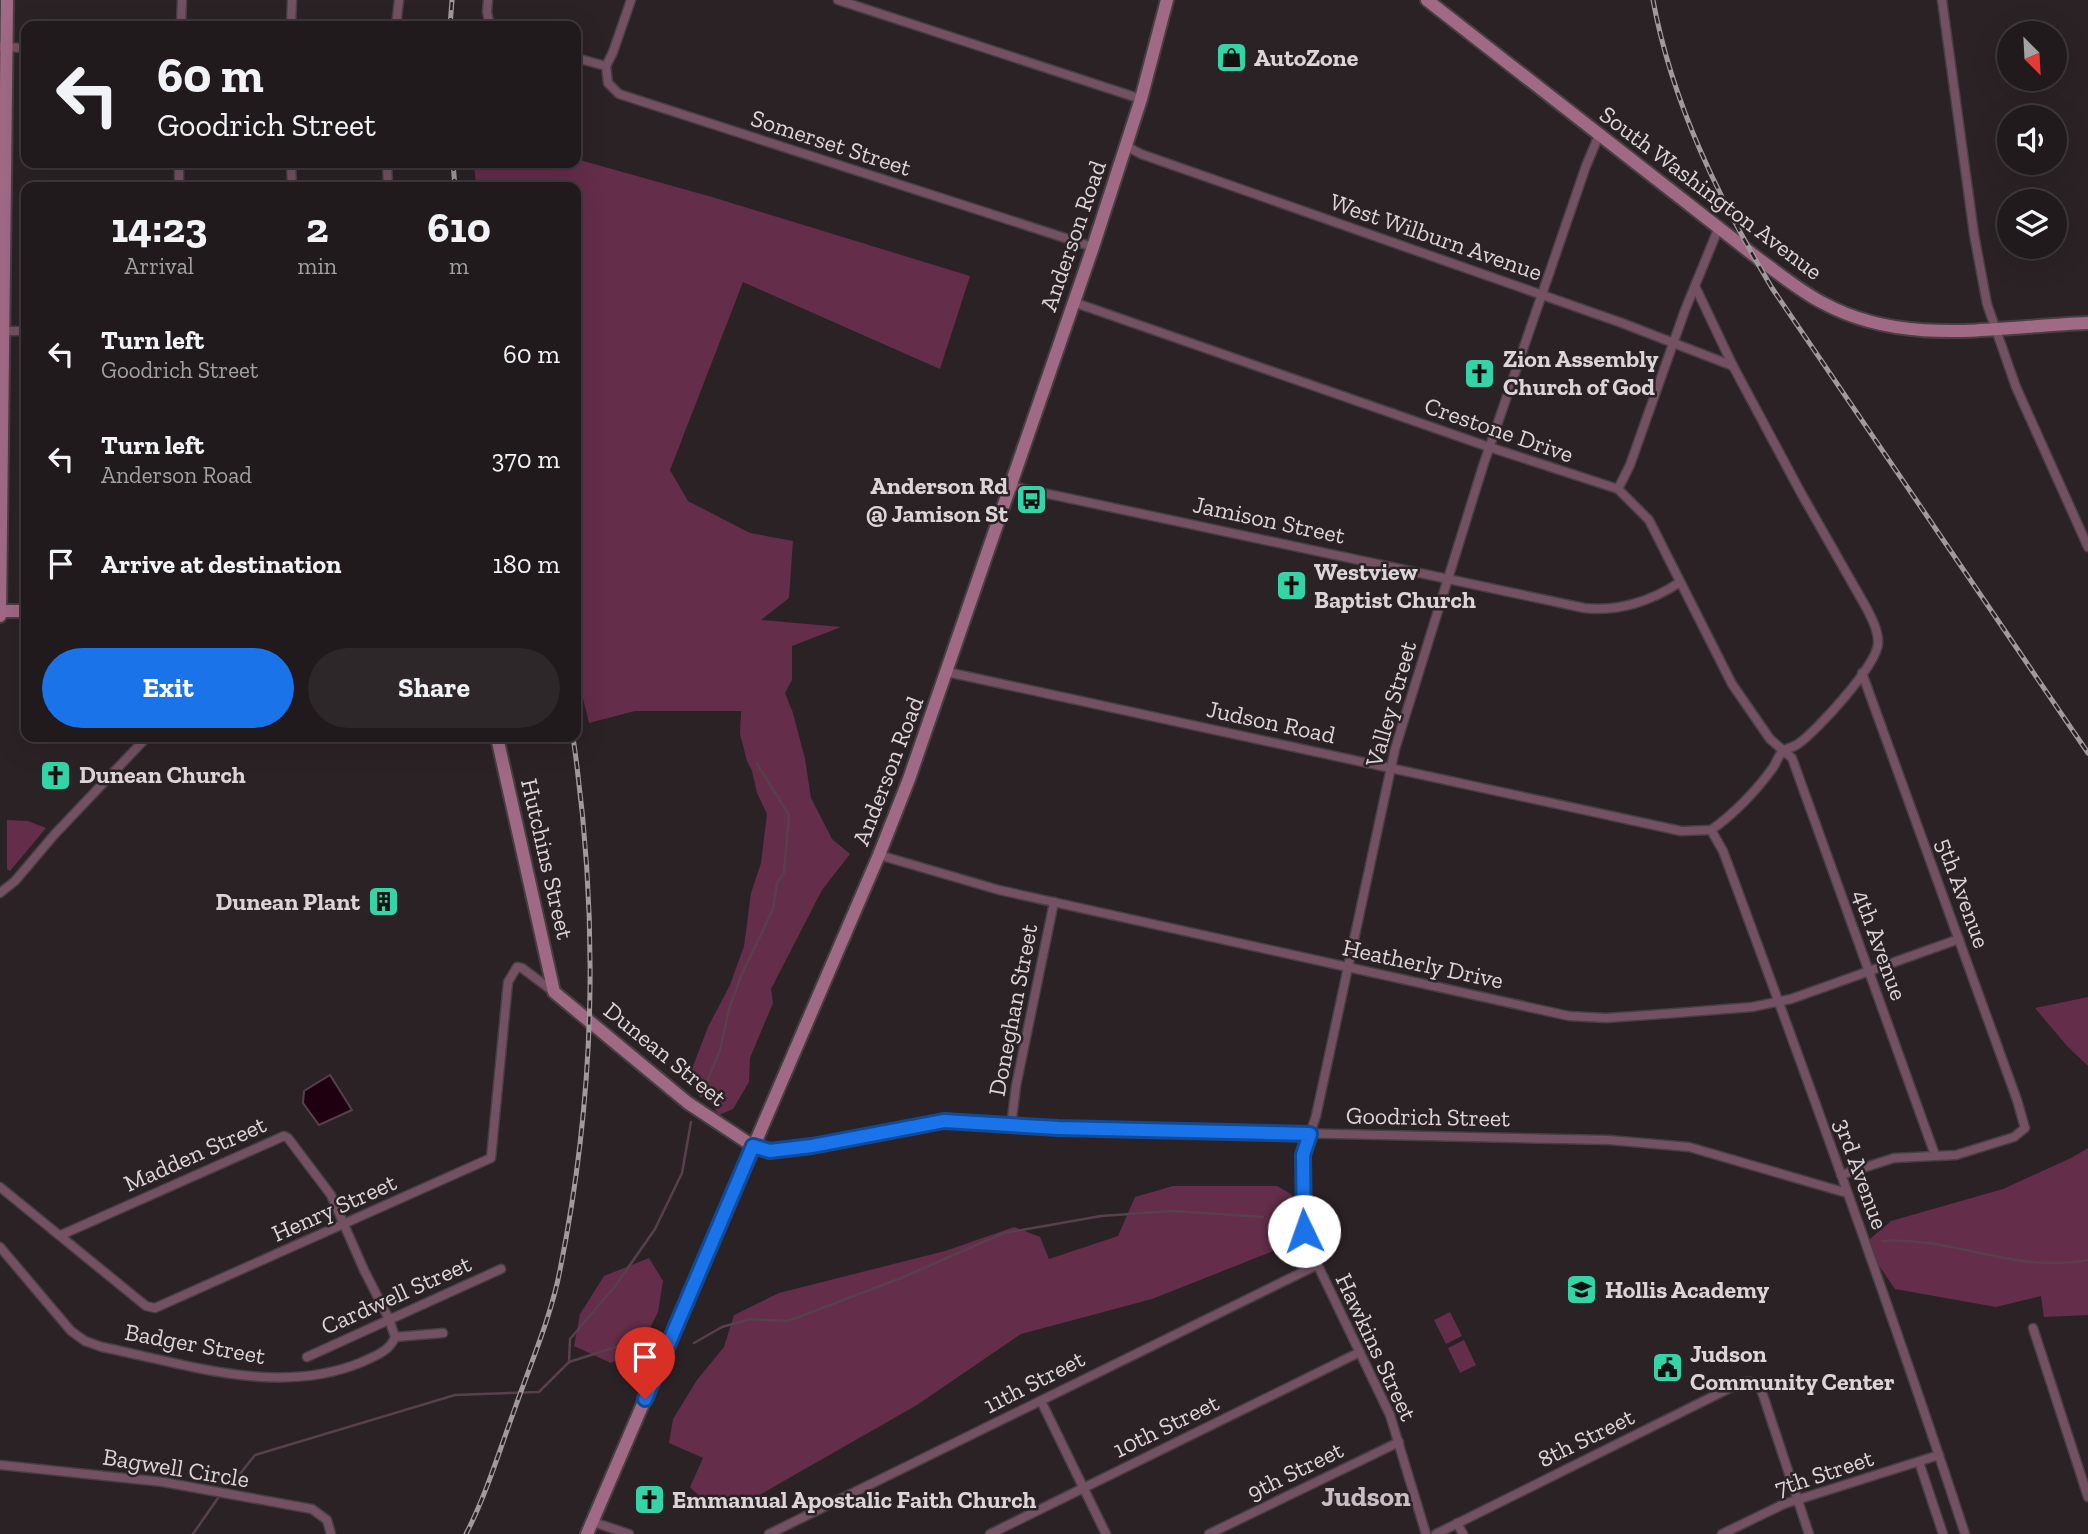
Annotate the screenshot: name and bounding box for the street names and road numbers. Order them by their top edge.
street label: South Washington Avenue [1594,99,1828,286]
street label: Somerset Street [747,103,915,182]
street label: Anderson Road [1033,157,1112,315]
street label: West Wilburn Avenue [1326,187,1546,286]
street label: Crestone Drive [1421,390,1577,469]
street label: Jamison Street [1190,489,1348,550]
street label: Valley Street [1358,637,1422,771]
street label: Anderson Road [846,692,929,850]
street label: Judson Road [1204,694,1338,749]
street label: Hutchins Street [515,776,580,942]
street label: 5th Avenue [1930,834,1997,952]
street label: 4th Avenue [1847,885,1914,1004]
street label: Doneghan Street [982,921,1043,1099]
street label: Heatherly Drive [1340,932,1506,995]
street label: Dunean Street [598,995,733,1112]
street label: Goodrich Street [1346,1101,1510,1132]
street label: Madden Street [119,1109,270,1198]
street label: 3rd Avenue [1828,1114,1895,1233]
street label: Henry Street [267,1167,401,1248]
street label: Cardwell Street [316,1249,475,1341]
street label: Hawkins Street [1330,1268,1423,1425]
street label: Badger Street [123,1317,268,1370]
street label: 11th Street [979,1344,1089,1419]
street label: 10th Street [1108,1388,1223,1464]
street label: 8th Street [1533,1402,1639,1473]
street label: 9th Street [1242,1435,1348,1506]
street label: Bagwell Circle [101,1442,251,1493]
street label: 7th Street [1771,1443,1877,1502]

